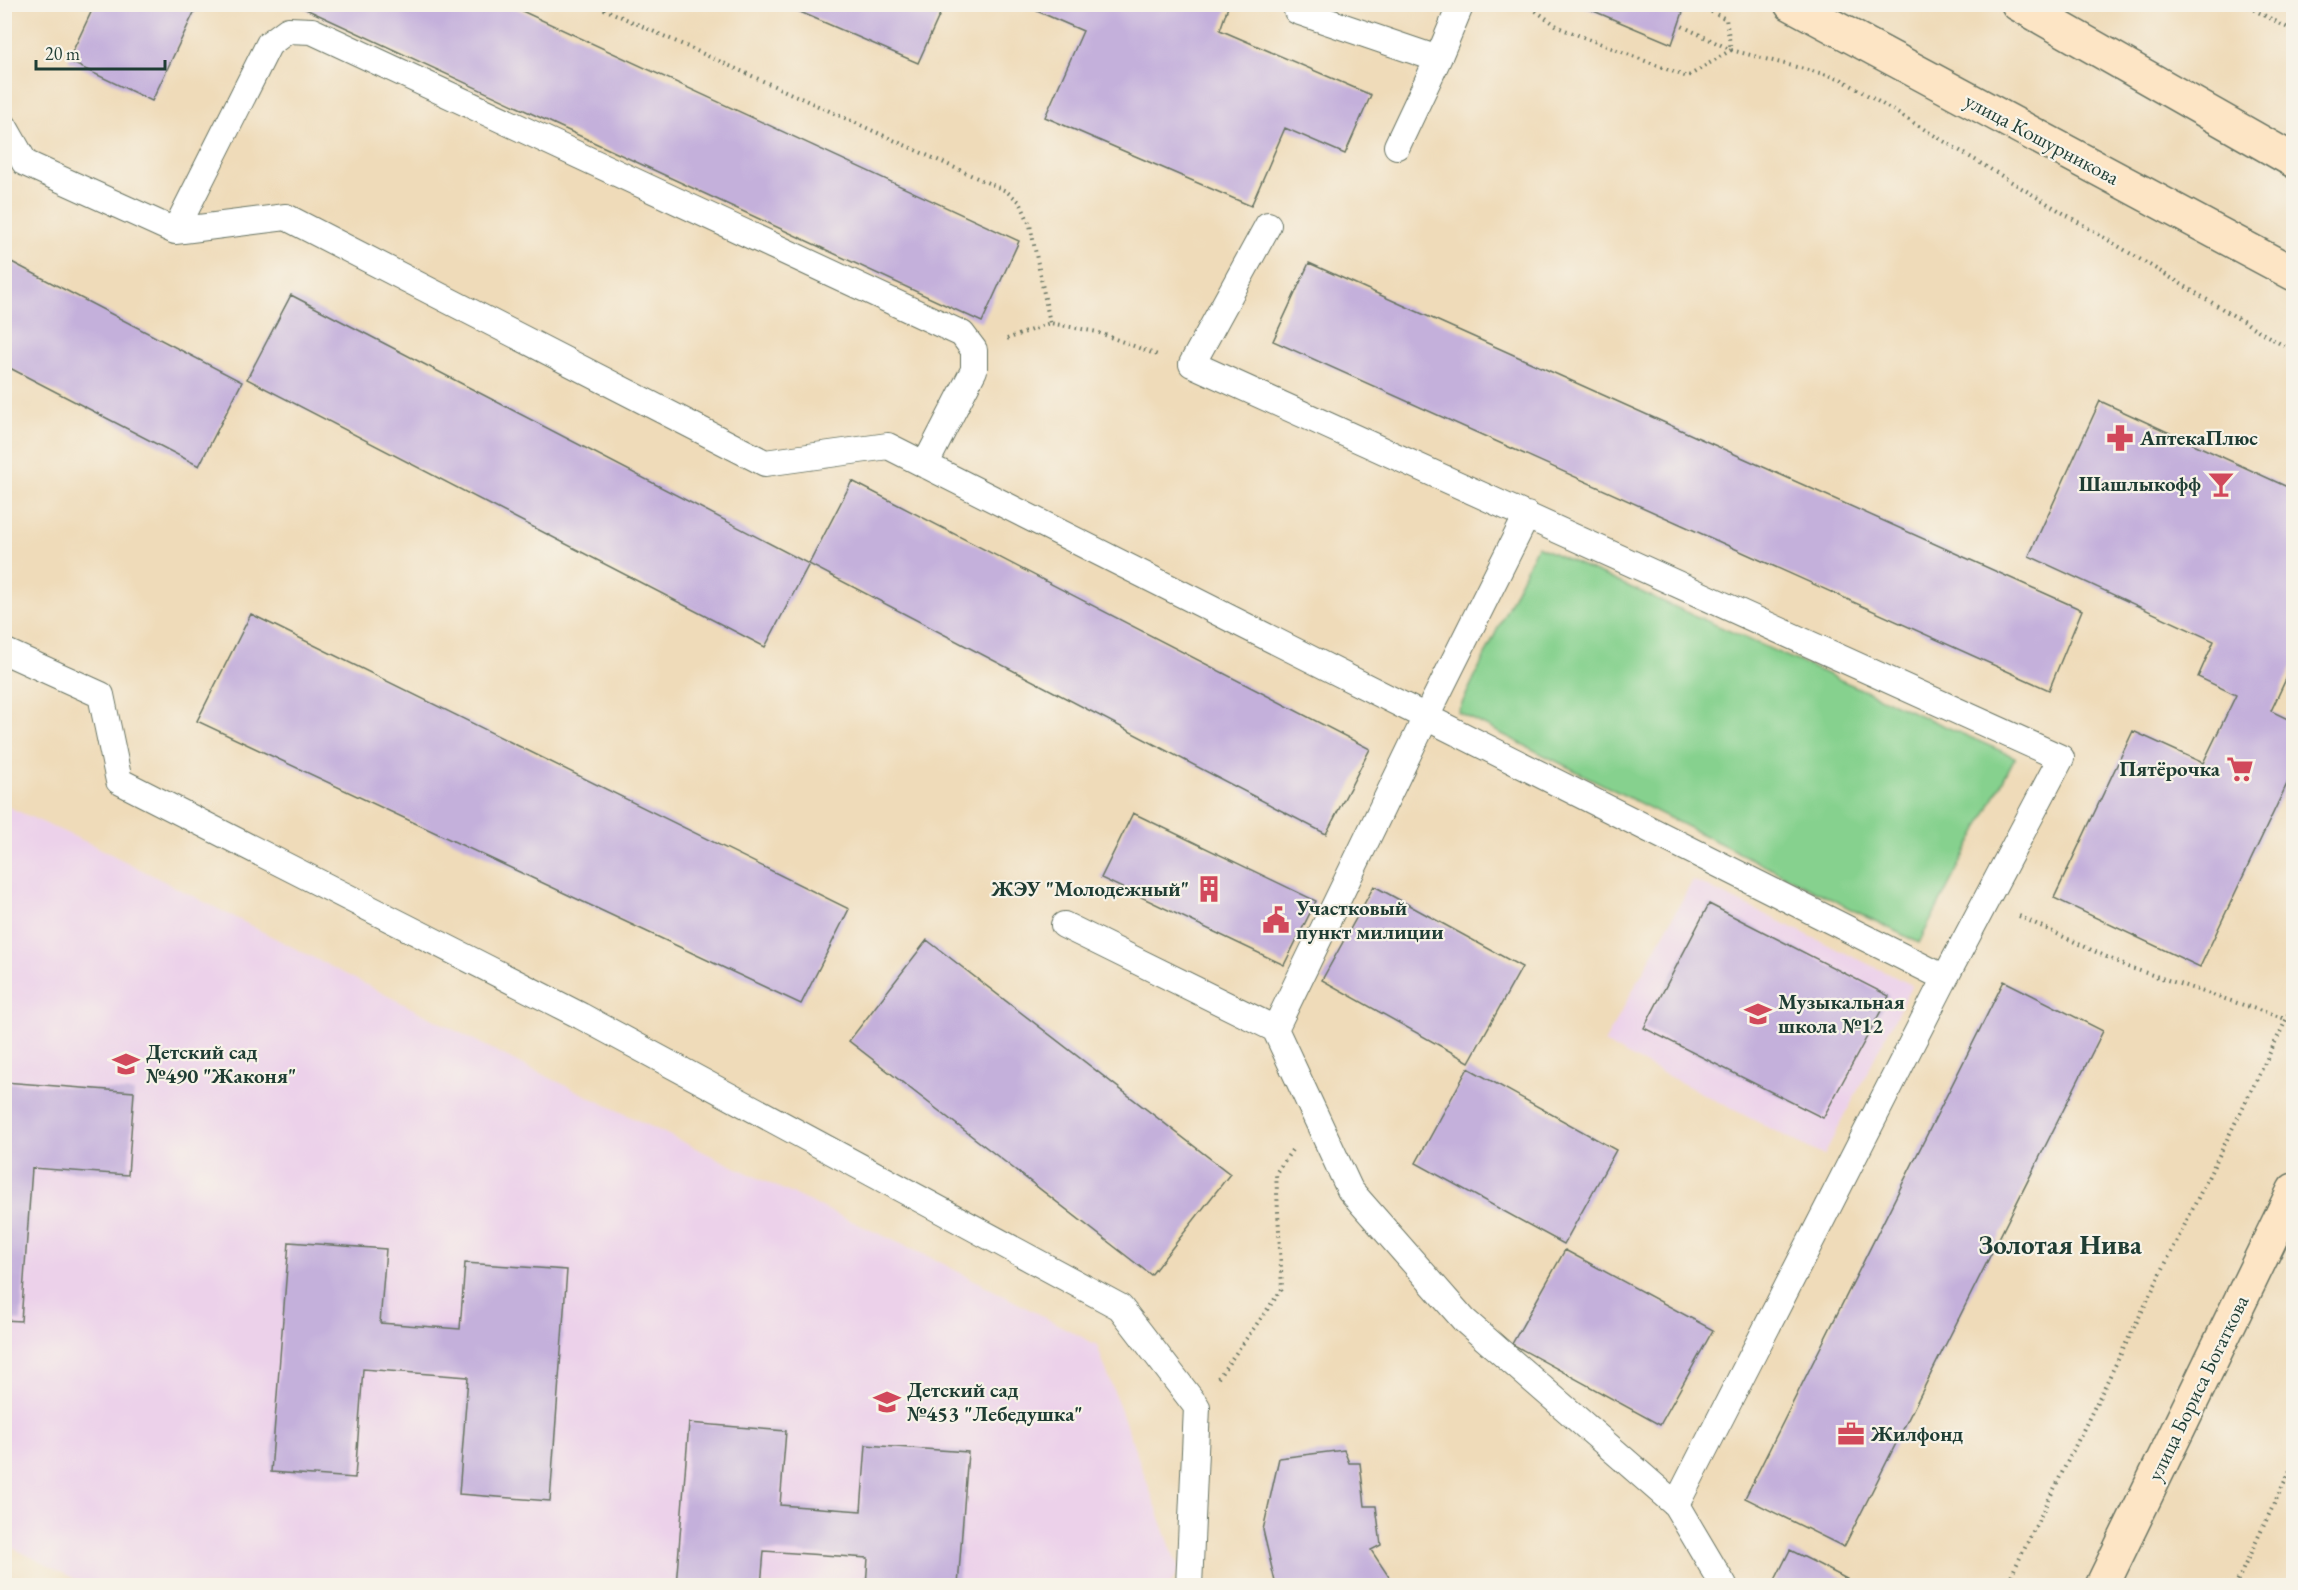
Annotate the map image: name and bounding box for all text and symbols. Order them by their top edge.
scale bar [36,33,165,71]
text: 20 m [45,42,80,65]
street label: улица Кошурникова [1960,86,2125,191]
pharmacy icon: АптекаПлюс [2105,423,2135,453]
place label: АптекаПлюс [2139,424,2258,451]
bar icon: Шашлыкофф [2206,469,2236,499]
place label: Шашлыкофф [2079,470,2201,497]
supermarket icon: Пятёрочка [2225,754,2255,784]
place label: Пятёрочка [2119,755,2221,782]
building icon: ЖЭУ "Молодежный" [1194,874,1224,904]
place label: ЖЭУ "Молодежный" [990,875,1189,902]
place label: Участковый пункт милиции [1295,894,1444,945]
public building icon: Участковый пункт милиции [1261,905,1291,935]
place label: Музыкальная школа №12 [1778,988,1905,1039]
school or university icon: Музыкальная школа №12 [1743,999,1773,1029]
place label: Детский сад №490 "Жаконя" [146,1038,296,1089]
school or university icon: Детский сад №490 "Жаконя" [111,1049,141,1079]
district label: Золотая Нива [1978,1227,2142,1262]
street label: улица Бориса Богаткова [2141,1290,2254,1485]
place label: Детский сад №453 "Лебедушка" [907,1376,1083,1427]
school or university icon: Детский сад №453 "Лебедушка" [872,1387,902,1417]
office icon: Жилфонд [1836,1419,1866,1449]
place label: Жилфонд [1870,1420,1963,1447]

